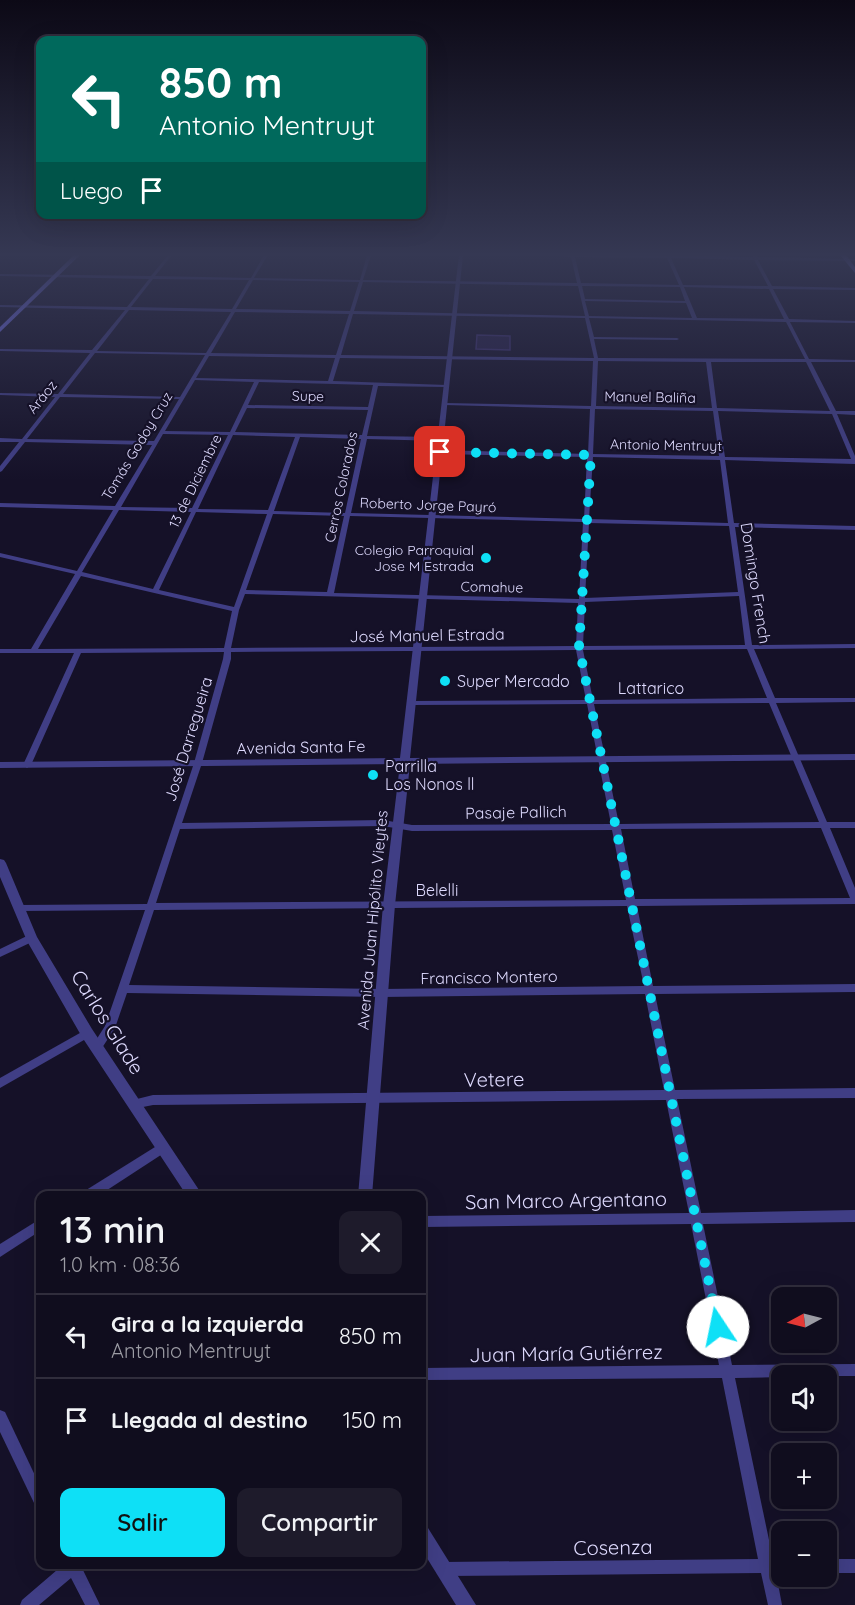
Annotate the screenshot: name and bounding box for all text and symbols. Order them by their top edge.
text: 850 m [159,56,282,109]
icon: left [60,60,138,138]
text: Antonio Mentruyt [159,108,375,142]
icon: arrive [135,174,168,207]
text: Luego [60,177,123,205]
street label: Aráoz [23,376,61,417]
street label: Supe [292,387,324,405]
street label: Manuel Baliña [604,387,696,407]
street label: Tomás Godoy Cruz [98,388,177,503]
pin [414,426,465,477]
street label: Cerros Colorados [320,430,362,544]
street label: 13 de Diciembre [165,431,225,531]
icon: arrive [423,435,456,468]
street label: Antonio Mentruyt [610,435,722,455]
street label: Roberto Jorge Payró [359,494,497,516]
street label: Domingo French [737,521,775,645]
place label: Colegio Parroquial Jose M Estrada [355,541,474,575]
marker: Colegio Parroquial Jose M Estrada [479,551,493,565]
street label: Comahue [461,577,524,597]
street label: José Manuel Estrada [349,624,505,646]
place label: Super Mercado [457,671,570,691]
street label: José Darregueira [160,674,216,804]
marker: Super Mercado [438,674,452,688]
street label: Lattarico [618,678,684,698]
street label: Avenida Santa Fe [236,736,366,758]
place label: Parrilla Los Nonos ll [385,756,475,794]
marker: Parrilla Los Nonos ll [366,768,380,782]
street label: Pasaje Pallich [465,801,567,823]
street label: Avenida Juan Hipólito Vieytes [352,809,392,1031]
street label: Belelli [416,880,458,900]
street label: Carlos Glade [66,965,150,1079]
street label: Francisco Montero [420,966,558,988]
street label: Vetere [463,1066,525,1092]
street label: San Marco Argentano [465,1186,667,1214]
text: 13 min [60,1207,166,1252]
button: close [339,1211,402,1274]
text: 1.0 km · 08:36 [60,1252,180,1277]
north arrow [771,1287,837,1353]
map controls [771,1287,837,1587]
position arrow [686,1295,750,1359]
text: Gira a la izquierda [111,1310,304,1338]
icon: left [60,1320,93,1353]
text: 850 m [339,1322,402,1350]
text: Antonio Mentruyt [111,1338,271,1363]
street label: Juan María Gutiérrez [469,1339,663,1367]
button: sound [771,1365,837,1431]
icon: arrive [60,1404,93,1437]
text: Llegada al destino [111,1406,308,1434]
text: 150 m [343,1406,402,1434]
button: + [771,1443,837,1509]
button: Salir [60,1488,225,1557]
button: Compartir [237,1488,402,1557]
button: − [771,1521,837,1587]
street label: Cosenza [573,1534,653,1560]

